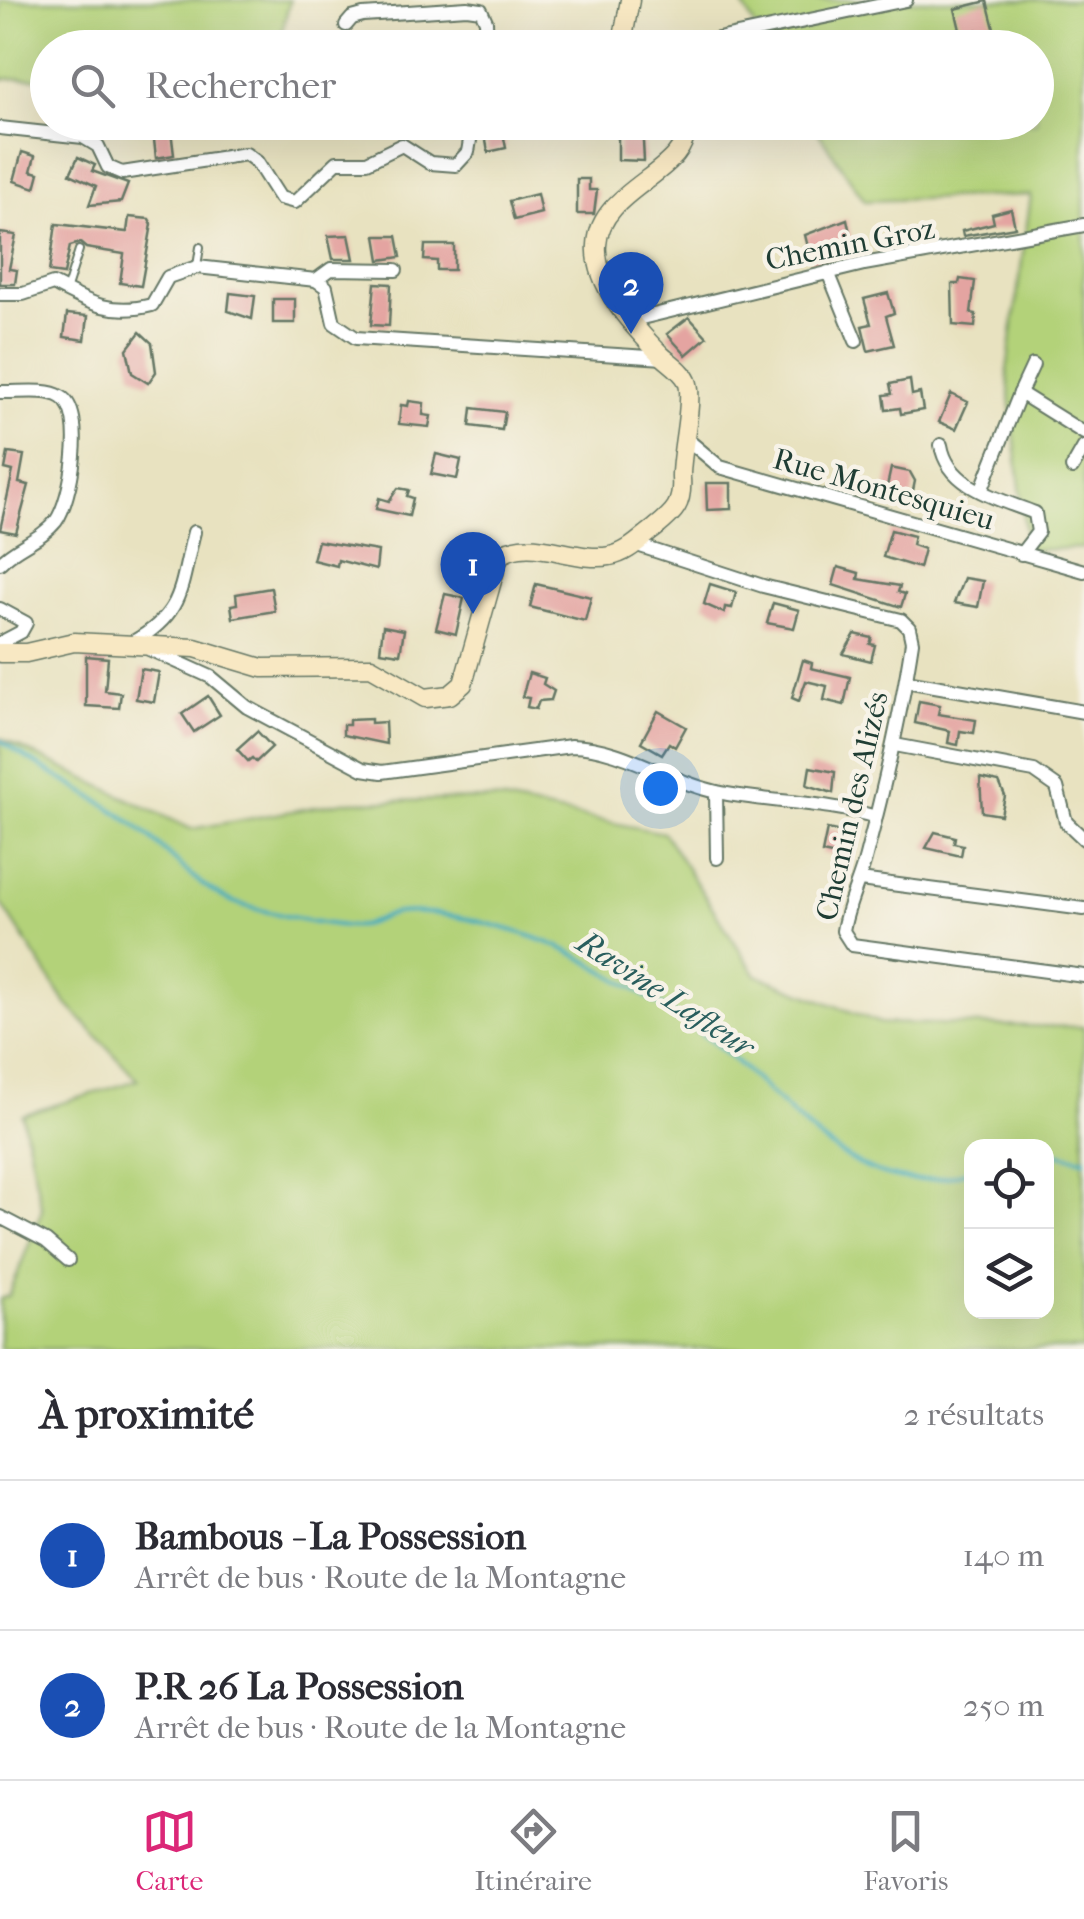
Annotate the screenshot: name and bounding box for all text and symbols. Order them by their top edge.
search box [30,30,1054,140]
icon: search [65,58,120,113]
text: Rechercher [145,63,336,108]
street label: Chemin Groz [763,211,938,278]
pin: 2 [598,252,664,334]
street label: Rue Montesquieu [769,441,998,538]
pin: 1 [440,532,506,614]
street label: Chemin des Alizés [809,688,896,924]
your location [635,763,686,814]
water label: Ravine Lafleur [569,922,763,1067]
map controls [964,1139,1054,1319]
button: locate [964,1139,1054,1229]
button: layers [964,1229,1054,1319]
text: À proximité [40,1390,254,1439]
text: 2 résultats [903,1396,1044,1433]
text: Bambous - La Possession [135,1514,526,1559]
text: 1 [67,1537,78,1574]
text: 140 m [963,1537,1044,1574]
text: Arrêt de bus · Route de la Montagne [135,1559,626,1596]
text: P.R 26 La Possession [135,1664,464,1709]
text: 2 [64,1687,81,1724]
text: 250 m [963,1687,1044,1724]
text: Arrêt de bus · Route de la Montagne [135,1709,626,1746]
tab: Carte [136,1804,203,1897]
tab: Itinéraire [474,1804,592,1897]
tab: Favoris [863,1804,948,1897]

